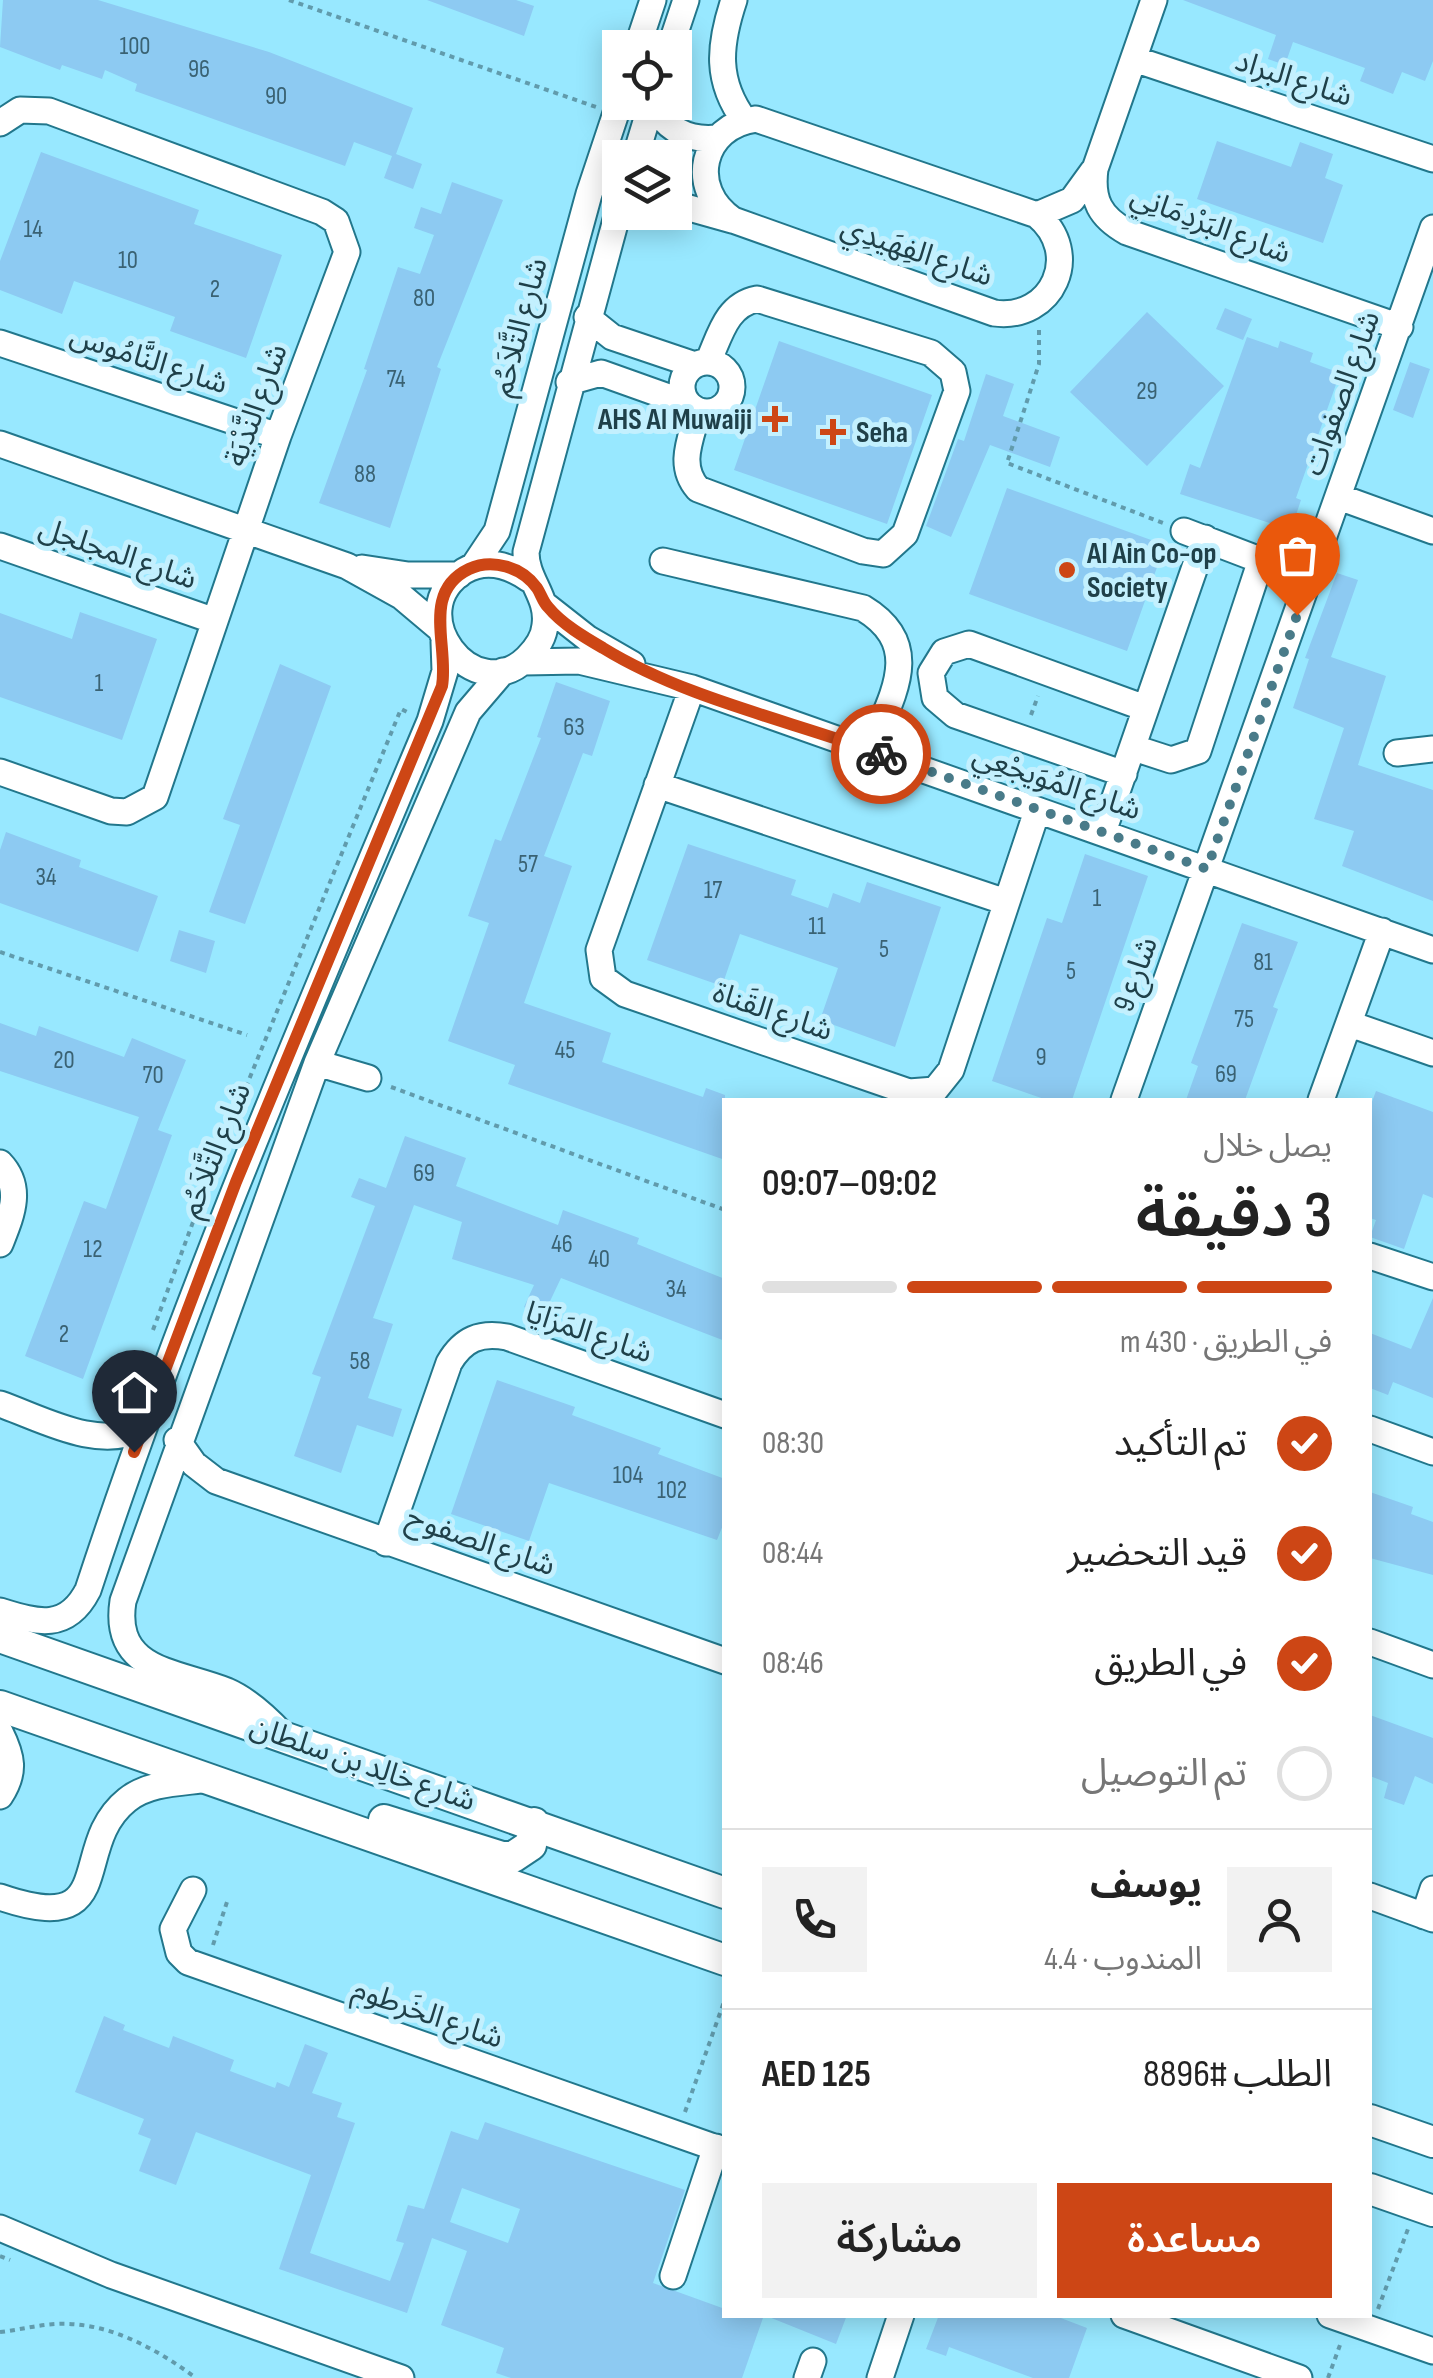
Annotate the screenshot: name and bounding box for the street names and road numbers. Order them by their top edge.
street label: شارع البراد [1230,43,1357,118]
street label: شارع البَرْدِمَانِي [1124,178,1296,276]
street label: شارع الفِهَيدِي [835,209,997,298]
street label: شارع التَّلاَحُم [482,254,560,401]
street label: شارع الصفوات [1296,306,1391,482]
street label: شارع النَّامُوس [65,316,233,405]
street label: شارع النَّدْيَة [216,338,299,473]
street label: شارع المجلجل [33,510,201,601]
street label: شارع المُوَيجْعِي [967,737,1145,832]
street label: شارع 9 [1106,932,1169,1017]
street label: شارع القَناة [707,975,837,1052]
street label: شارع التَّلاَحُم [171,1077,263,1224]
street label: شارع المَزَايَا [520,1295,657,1374]
street label: شارع الصفوح [401,1500,560,1587]
street label: شارع خالِد بن سلطان [244,1709,480,1822]
street label: شارع الخَرطوم [346,1971,508,2059]

